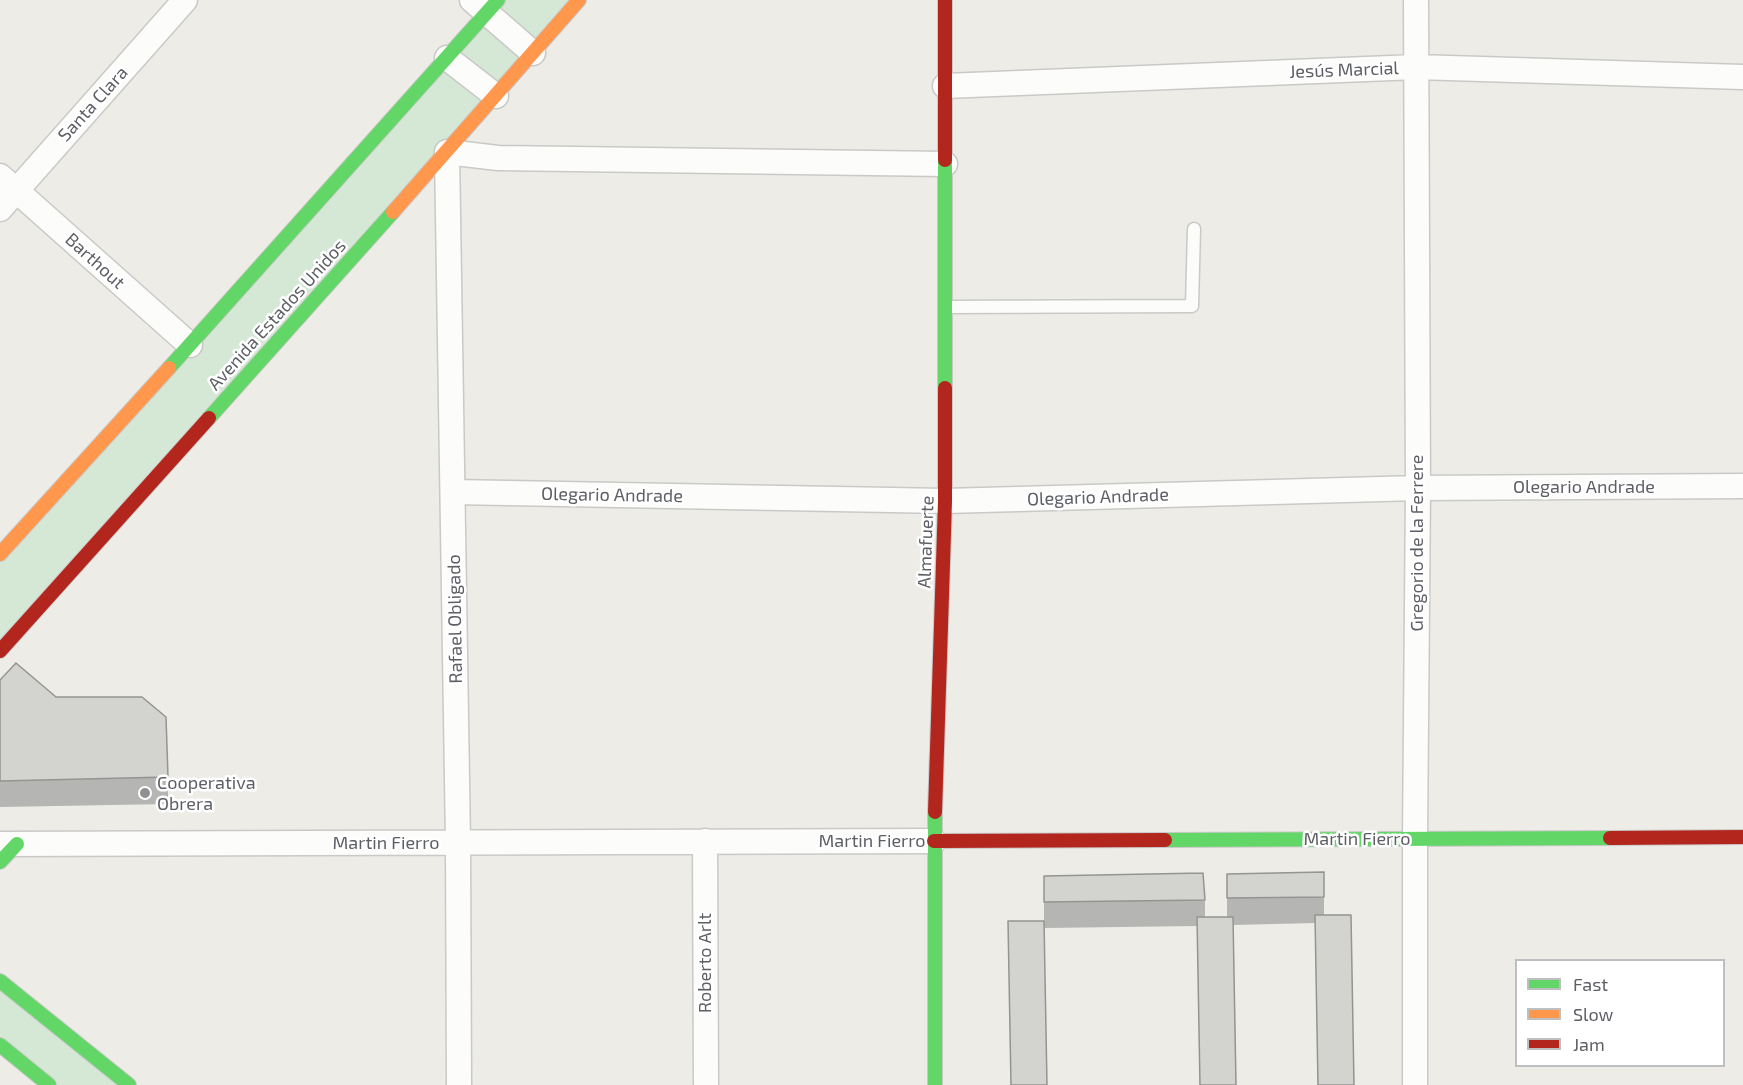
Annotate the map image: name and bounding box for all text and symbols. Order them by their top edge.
street label: Jesús Marcial [1289,57,1399,83]
street label: Santa Clara [54,62,132,146]
street label: Barthout [61,229,129,293]
street label: Avenida Estados Unidos [204,235,350,395]
street label: Gregorio de la Ferrere [1406,455,1428,631]
street label: Olegario Andrade [1513,476,1655,498]
street label: Olegario Andrade [541,483,683,507]
street label: Olegario Andrade [1027,484,1169,510]
street label: Almafuerte [914,495,938,589]
street label: Rafael Obligado [443,554,467,684]
place label: Cooperativa Obrera [157,772,256,814]
marker: Cooperativa Obrera [138,786,152,800]
street label: Martin Fierro [1304,828,1410,850]
street label: Martin Fierro [819,830,925,852]
street label: Martin Fierro [333,832,439,854]
street label: Roberto Arlt [694,913,716,1013]
legend [1515,959,1725,1067]
text: Fast [1573,973,1608,995]
text: Slow [1573,1003,1613,1025]
text: Jam [1573,1033,1605,1055]

